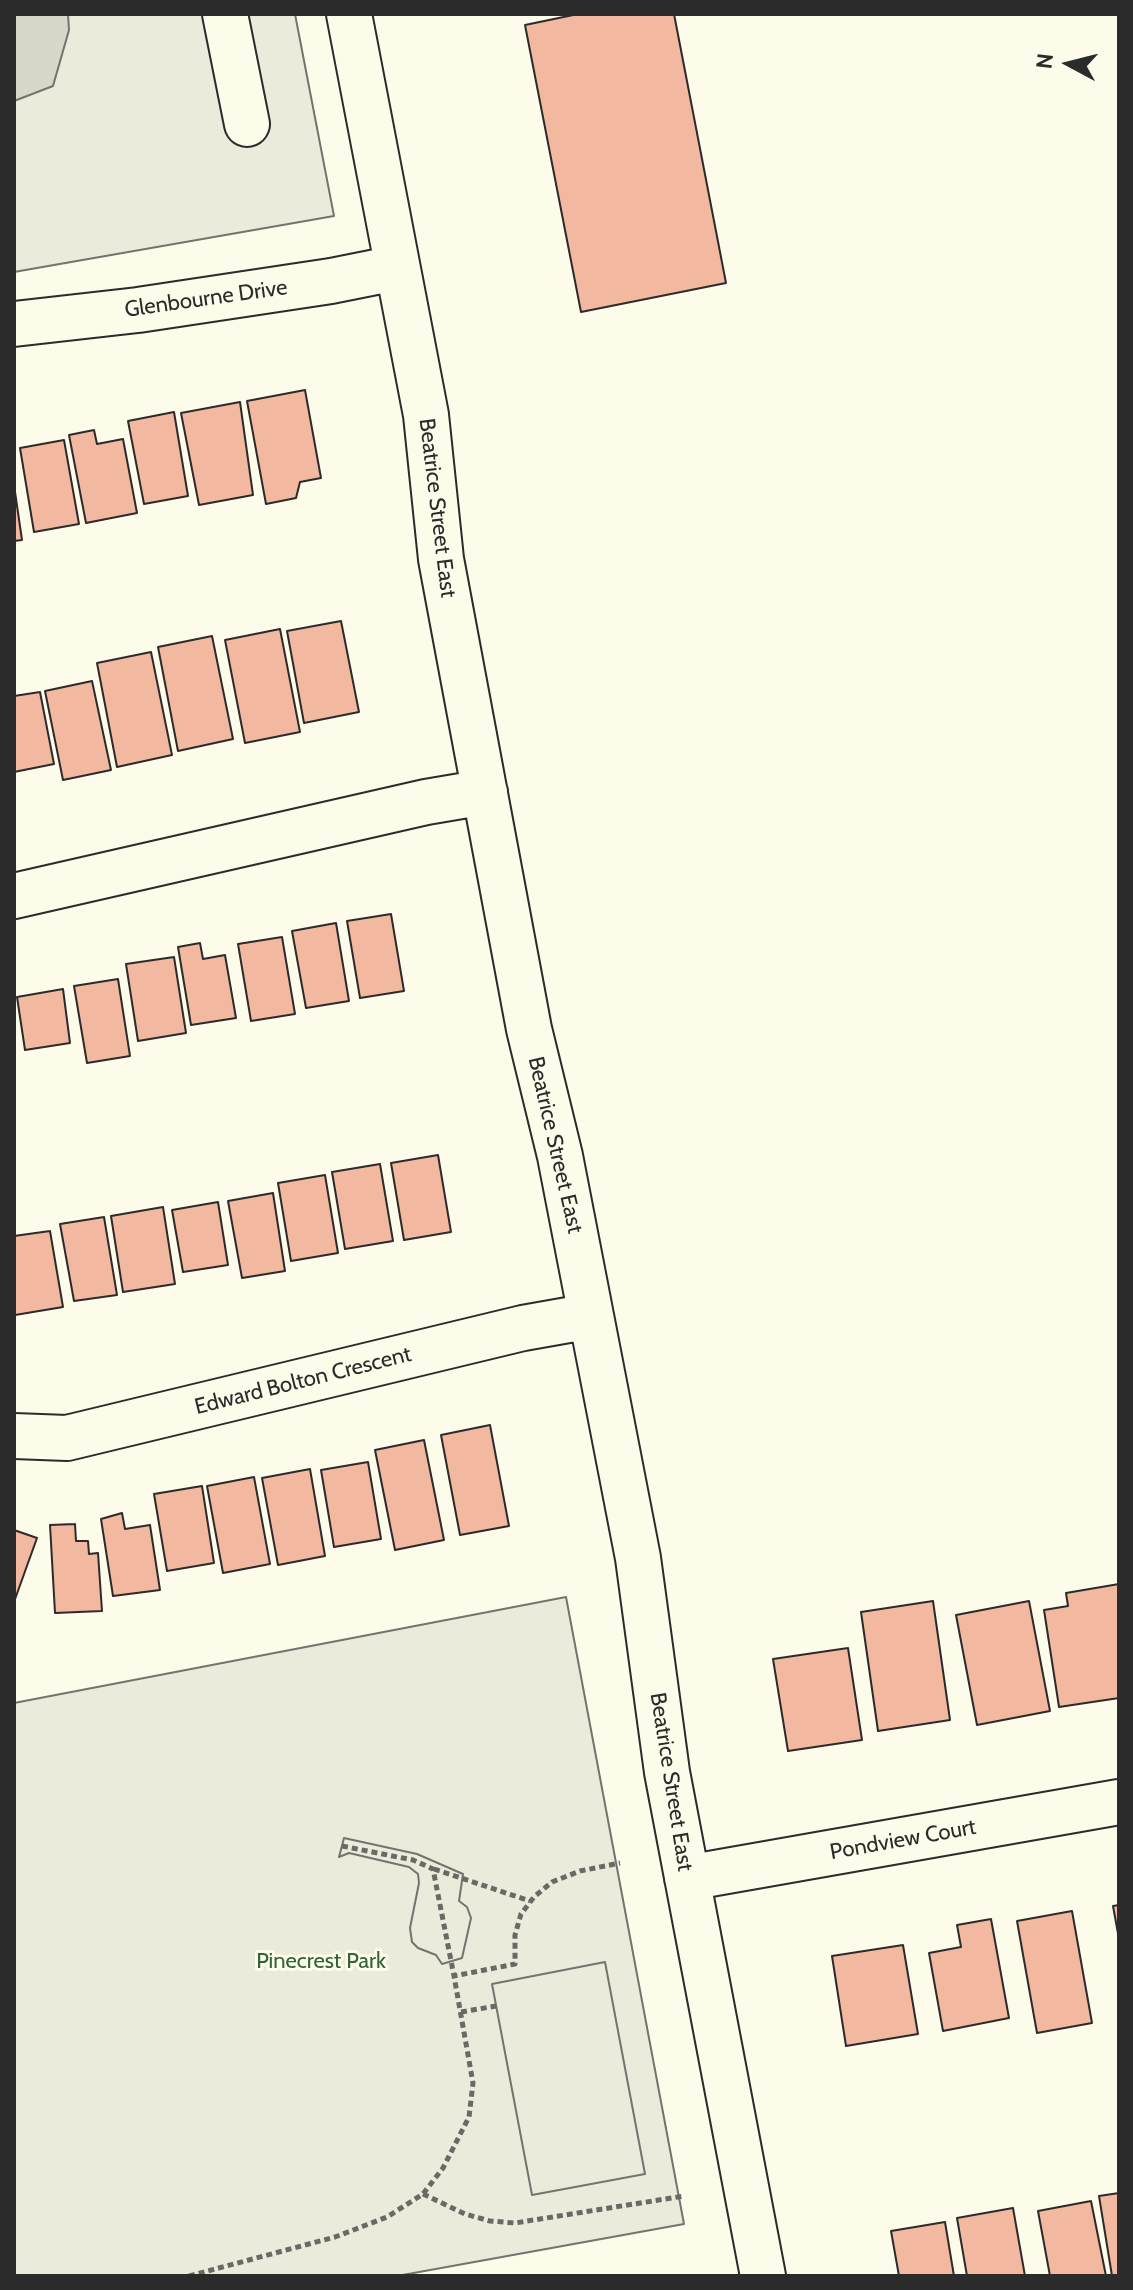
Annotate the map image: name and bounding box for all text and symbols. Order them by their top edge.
north arrow [1029,24,1109,104]
text: N [1030,52,1059,70]
street label: Glenbourne Drive [123,275,289,323]
street label: Beatrice Street East [413,417,461,599]
street label: Beatrice Street East [522,1054,588,1236]
street label: Edward Bolton Crescent [192,1341,414,1421]
street label: Beatrice Street East [644,1691,698,1873]
street label: Pondview Court [828,1814,978,1866]
park label: Pinecrest Park [256,1949,386,1975]

